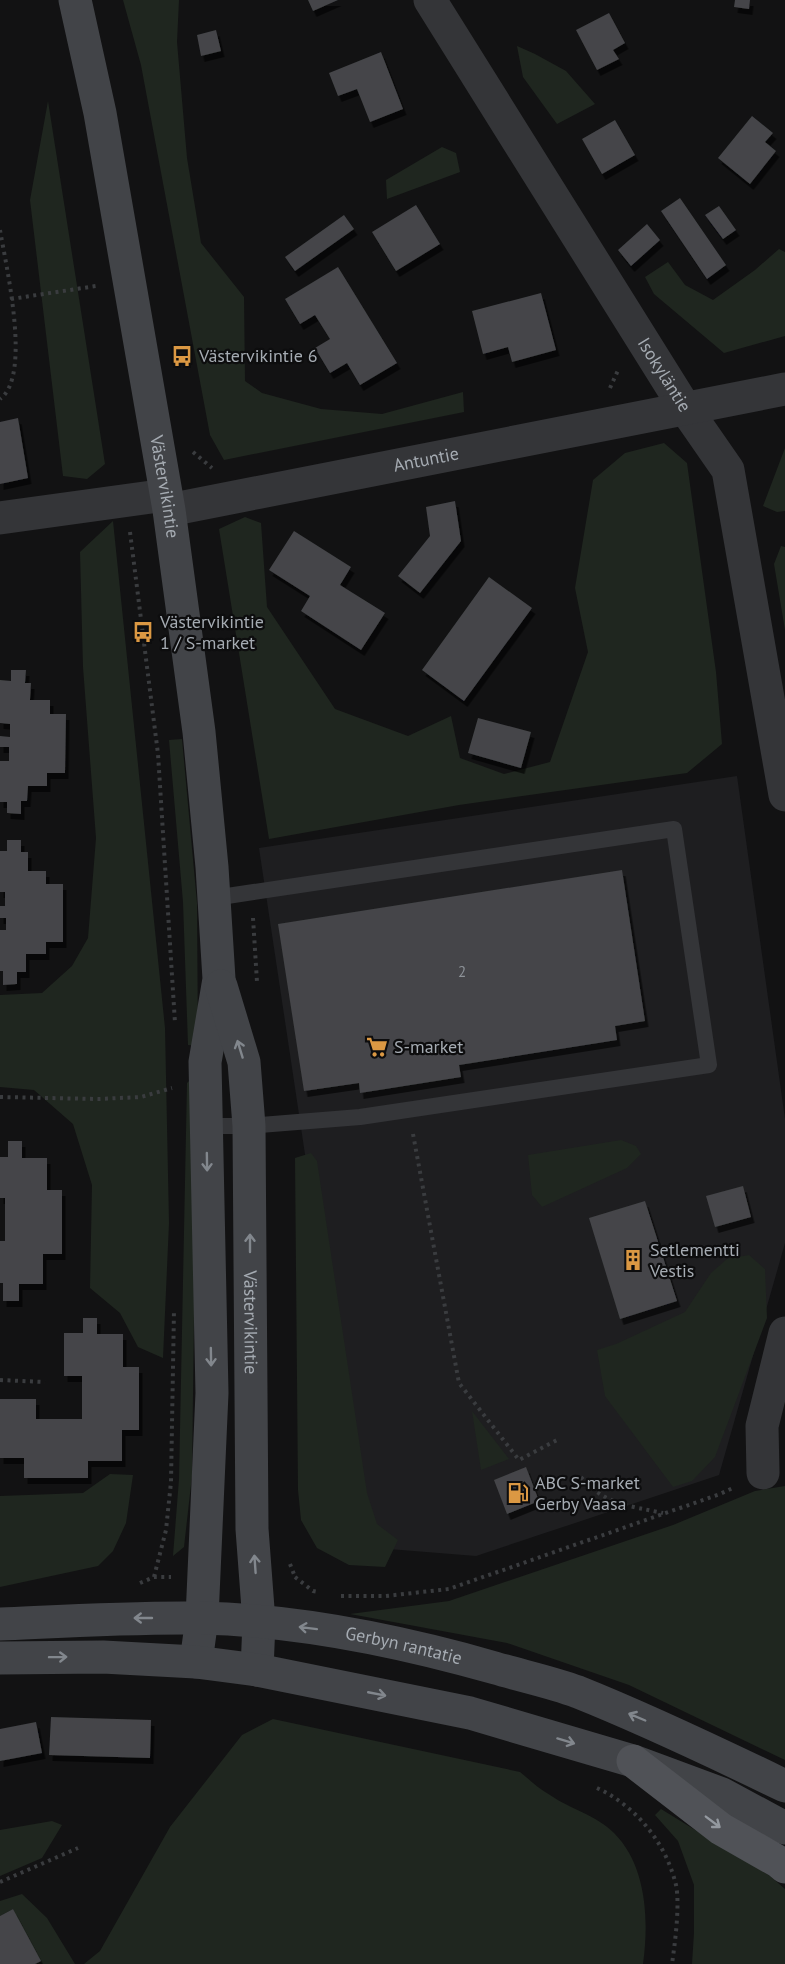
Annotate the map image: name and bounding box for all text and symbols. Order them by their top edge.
street label: Isokyläntie [633,333,697,416]
bus stop icon: Västervikintie 6 [170,344,194,368]
place label: Västervikintie 6 [198,344,318,367]
street label: Västervikintie [145,432,185,540]
street label: Antuntie [391,441,461,477]
place label: Västervikintie 1 / S-market [159,610,264,654]
bus stop icon: Västervikintie 1 / S-market [131,620,155,644]
house number: 2 [458,962,466,981]
supermarket icon: S-market [365,1035,389,1059]
place label: S-market [394,1035,463,1058]
one-way arrow [234,1040,245,1059]
one-way arrow [201,1151,212,1171]
one-way arrow [244,1233,256,1253]
place label: Setlementti Vestis [649,1238,740,1282]
building icon: Setlementti Vestis [621,1248,645,1272]
street label: Västervikintie [239,1269,263,1374]
one-way arrow [206,1346,217,1366]
place label: ABC S-market Gerby Vaasa [535,1471,640,1515]
fuel station icon: ABC S-market Gerby Vaasa [506,1481,530,1505]
one-way arrow [249,1554,260,1574]
one-way arrow [134,1612,154,1624]
street label: Gerbyn rantatie [344,1621,465,1669]
one-way arrow [298,1622,318,1633]
one-way arrow [48,1651,68,1663]
one-way arrow [368,1689,387,1701]
one-way arrow [628,1711,646,1723]
one-way arrow [557,1736,576,1747]
one-way arrow [705,1816,721,1829]

